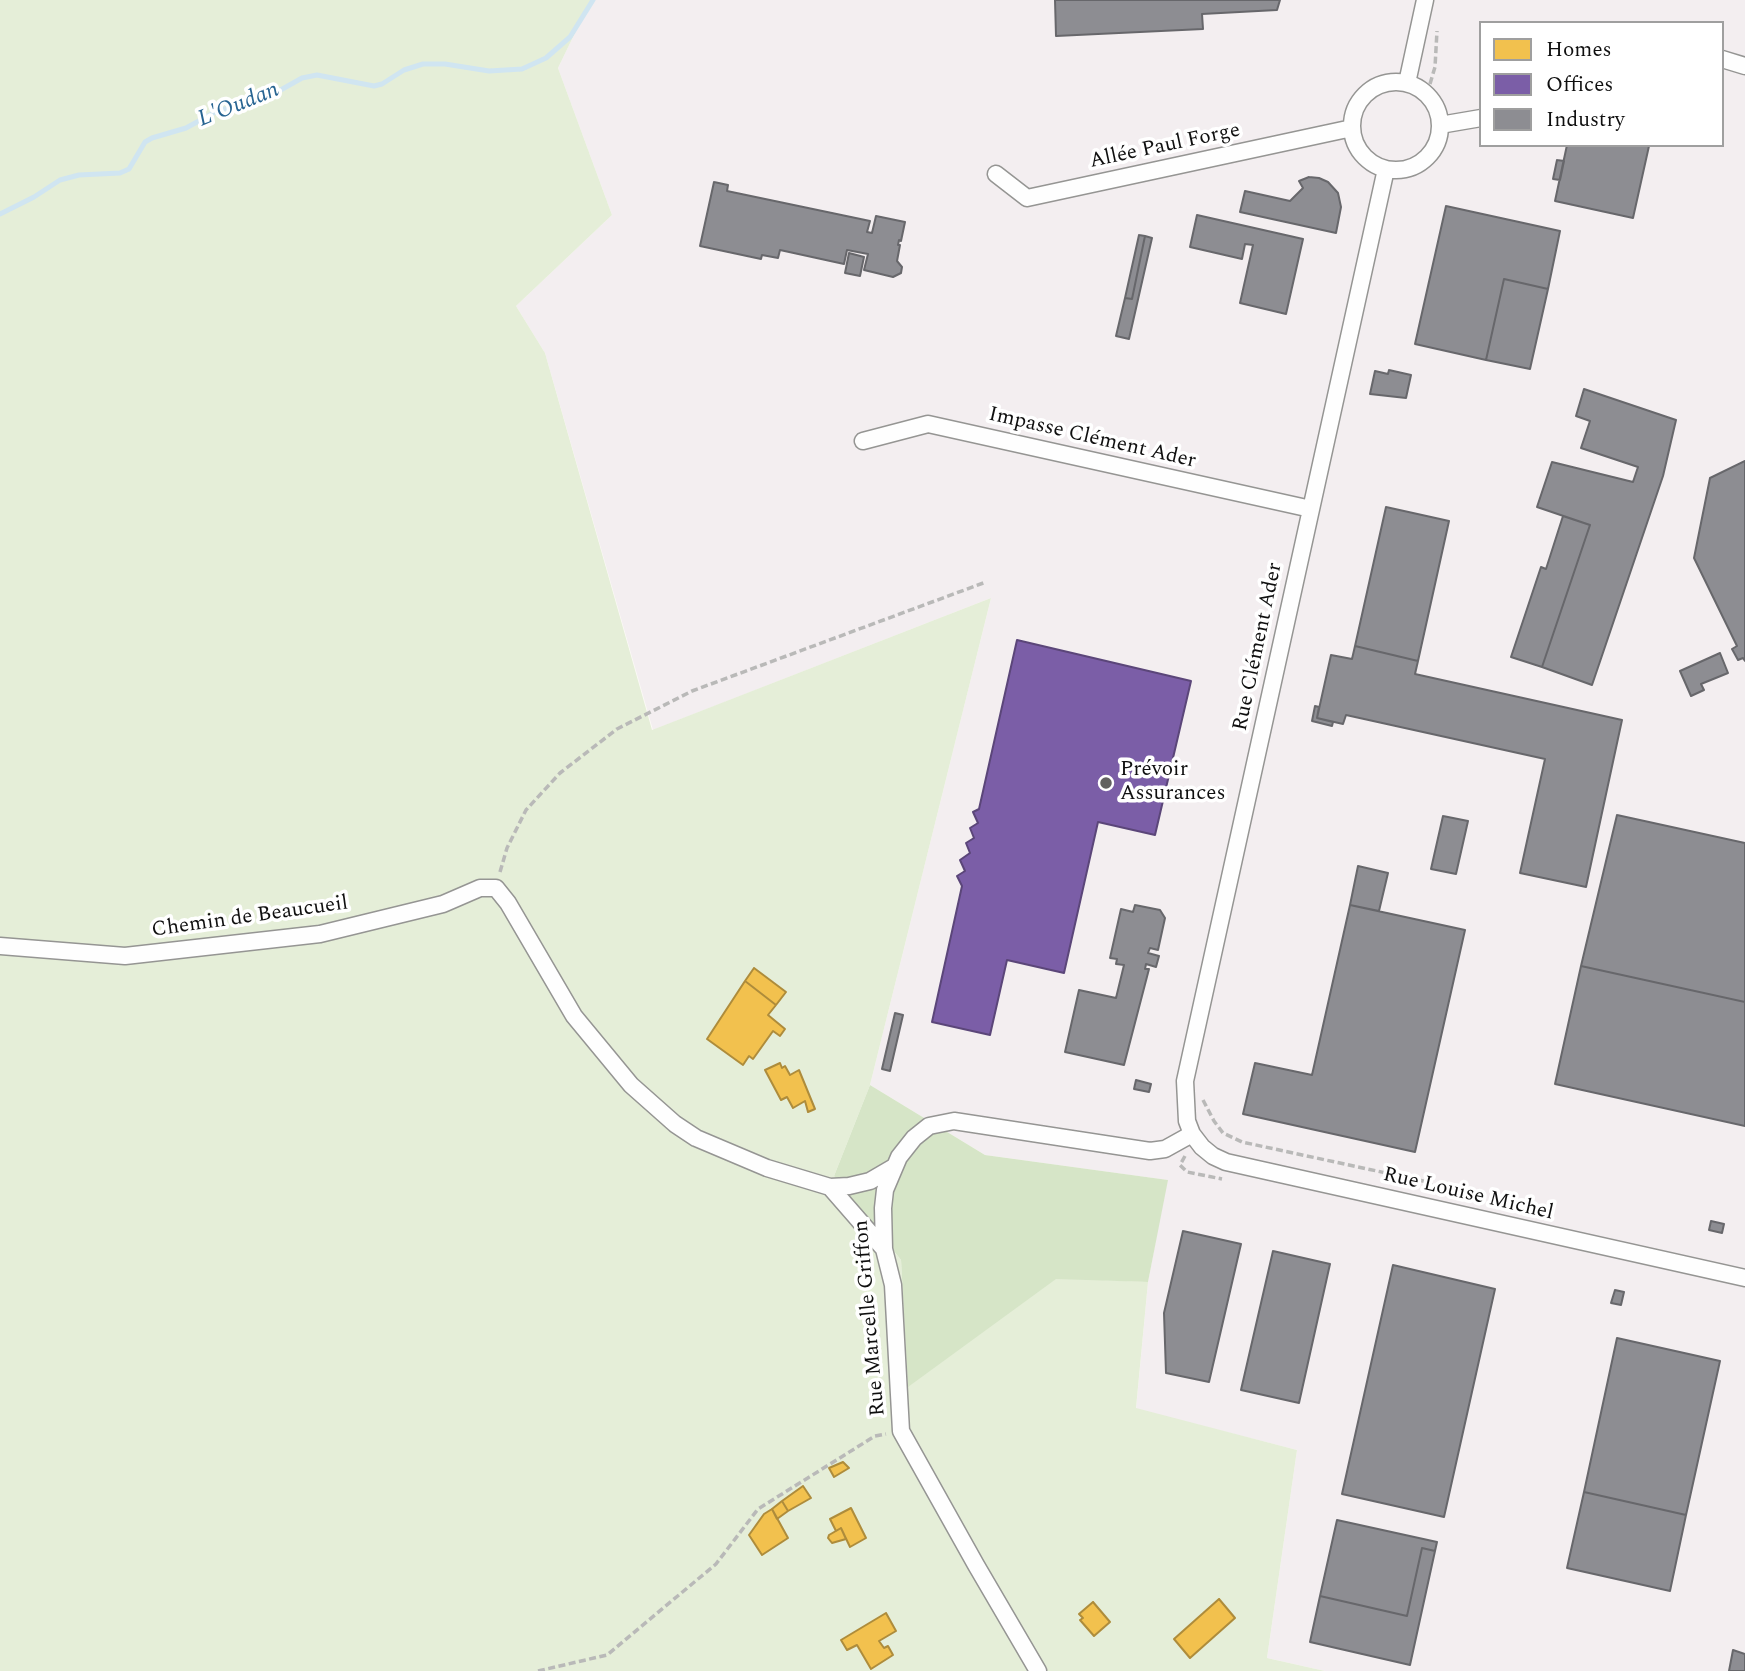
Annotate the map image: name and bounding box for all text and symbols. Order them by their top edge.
legend [1479,21,1724,147]
text: Homes [1546,34,1612,66]
text: Offices [1546,69,1613,101]
water label: L'Oudan [195,77,283,135]
text: Industry [1546,104,1625,136]
street label: Allée Paul Forge [1087,119,1243,175]
street label: Impasse Clément Ader [986,403,1198,475]
street label: Rue Clément Ader [1229,561,1289,733]
place label: Prévoir Assurances [1120,758,1226,808]
marker: Prévoir Assurances [1098,775,1114,791]
street label: Chemin de Beaucueil [150,892,350,944]
street label: Rue Louise Michel [1380,1163,1556,1227]
street label: Rue Marcelle Griffon [850,1219,892,1417]

